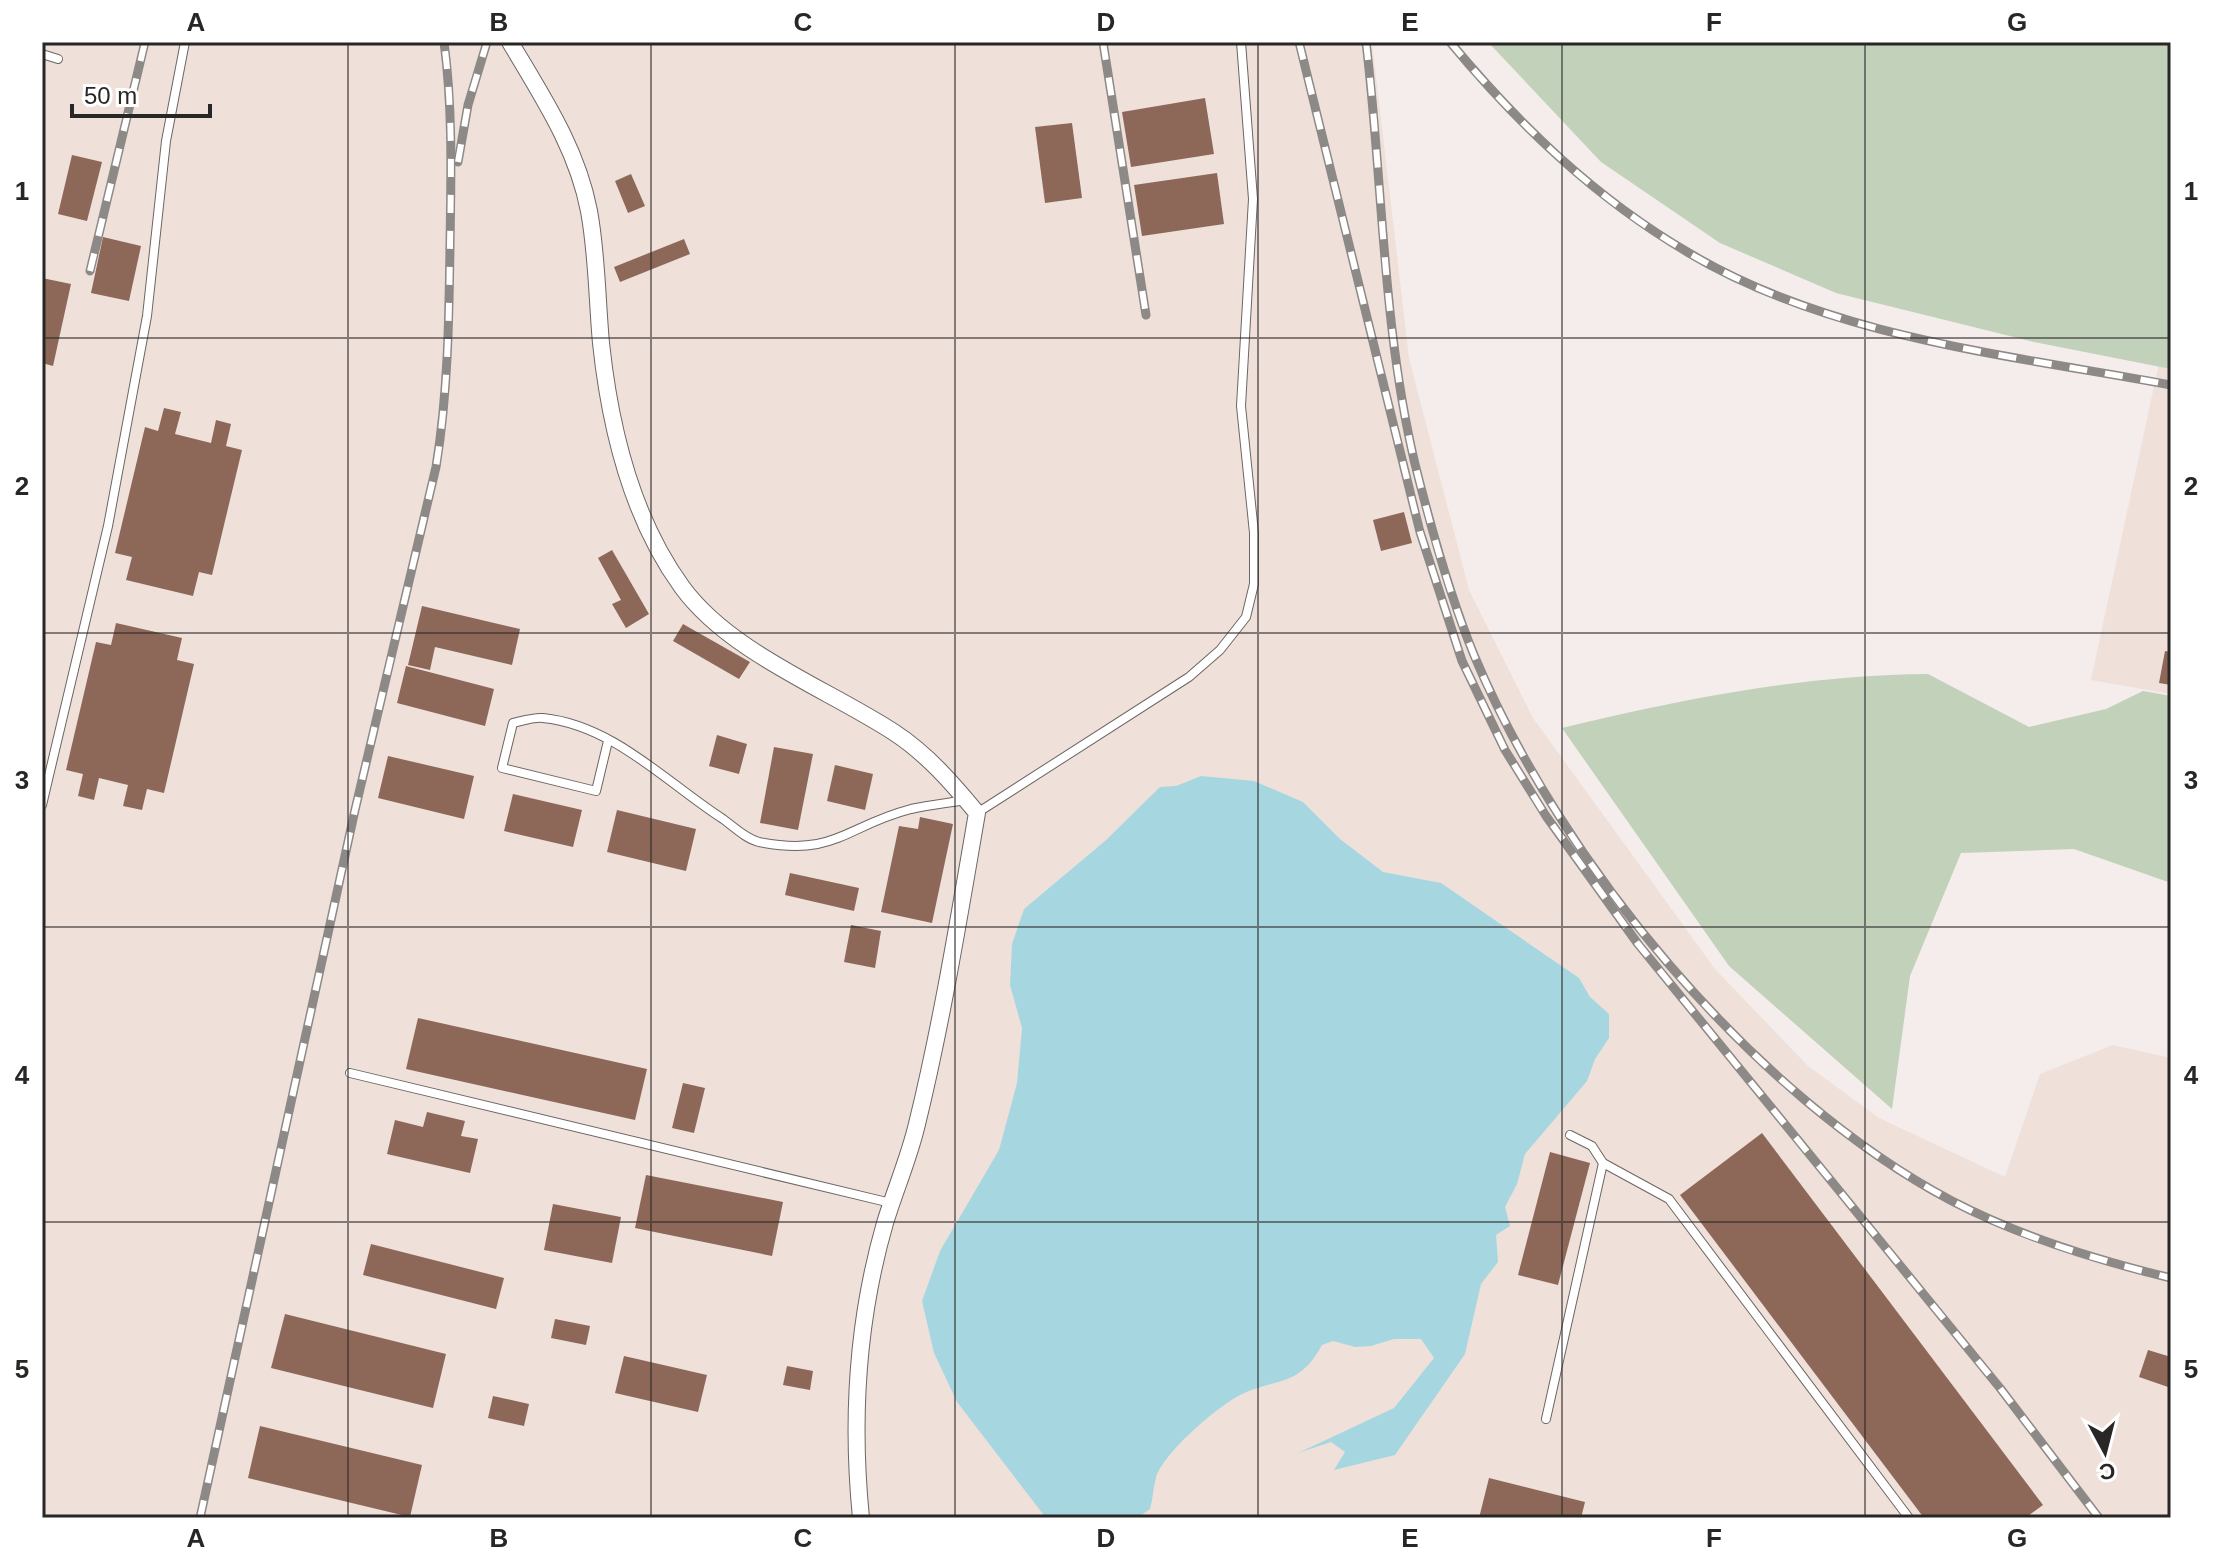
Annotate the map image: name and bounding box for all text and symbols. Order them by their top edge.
text: A [187,7,206,37]
text: B [490,7,508,37]
text: C [794,7,813,37]
text: D [1097,7,1115,37]
text: E [1401,7,1419,37]
text: F [1706,7,1722,37]
text: G [2007,7,2027,37]
scale bar [72,68,210,118]
text: 50 m [84,82,137,109]
text: 1 [15,176,29,206]
text: 1 [2184,176,2198,206]
text: 2 [15,471,29,501]
text: 2 [2184,471,2198,501]
text: 3 [15,765,29,795]
text: 3 [2184,765,2198,795]
text: 4 [15,1060,30,1090]
text: 4 [2184,1060,2199,1090]
text: 5 [15,1354,29,1384]
text: 5 [2184,1354,2198,1384]
north arrow [2065,1412,2145,1492]
text: С [2098,1458,2117,1485]
text: A [187,1523,206,1553]
text: B [490,1523,508,1553]
text: C [794,1523,813,1553]
text: D [1097,1523,1115,1553]
text: E [1401,1523,1419,1553]
text: F [1706,1523,1722,1553]
text: G [2007,1523,2027,1553]

